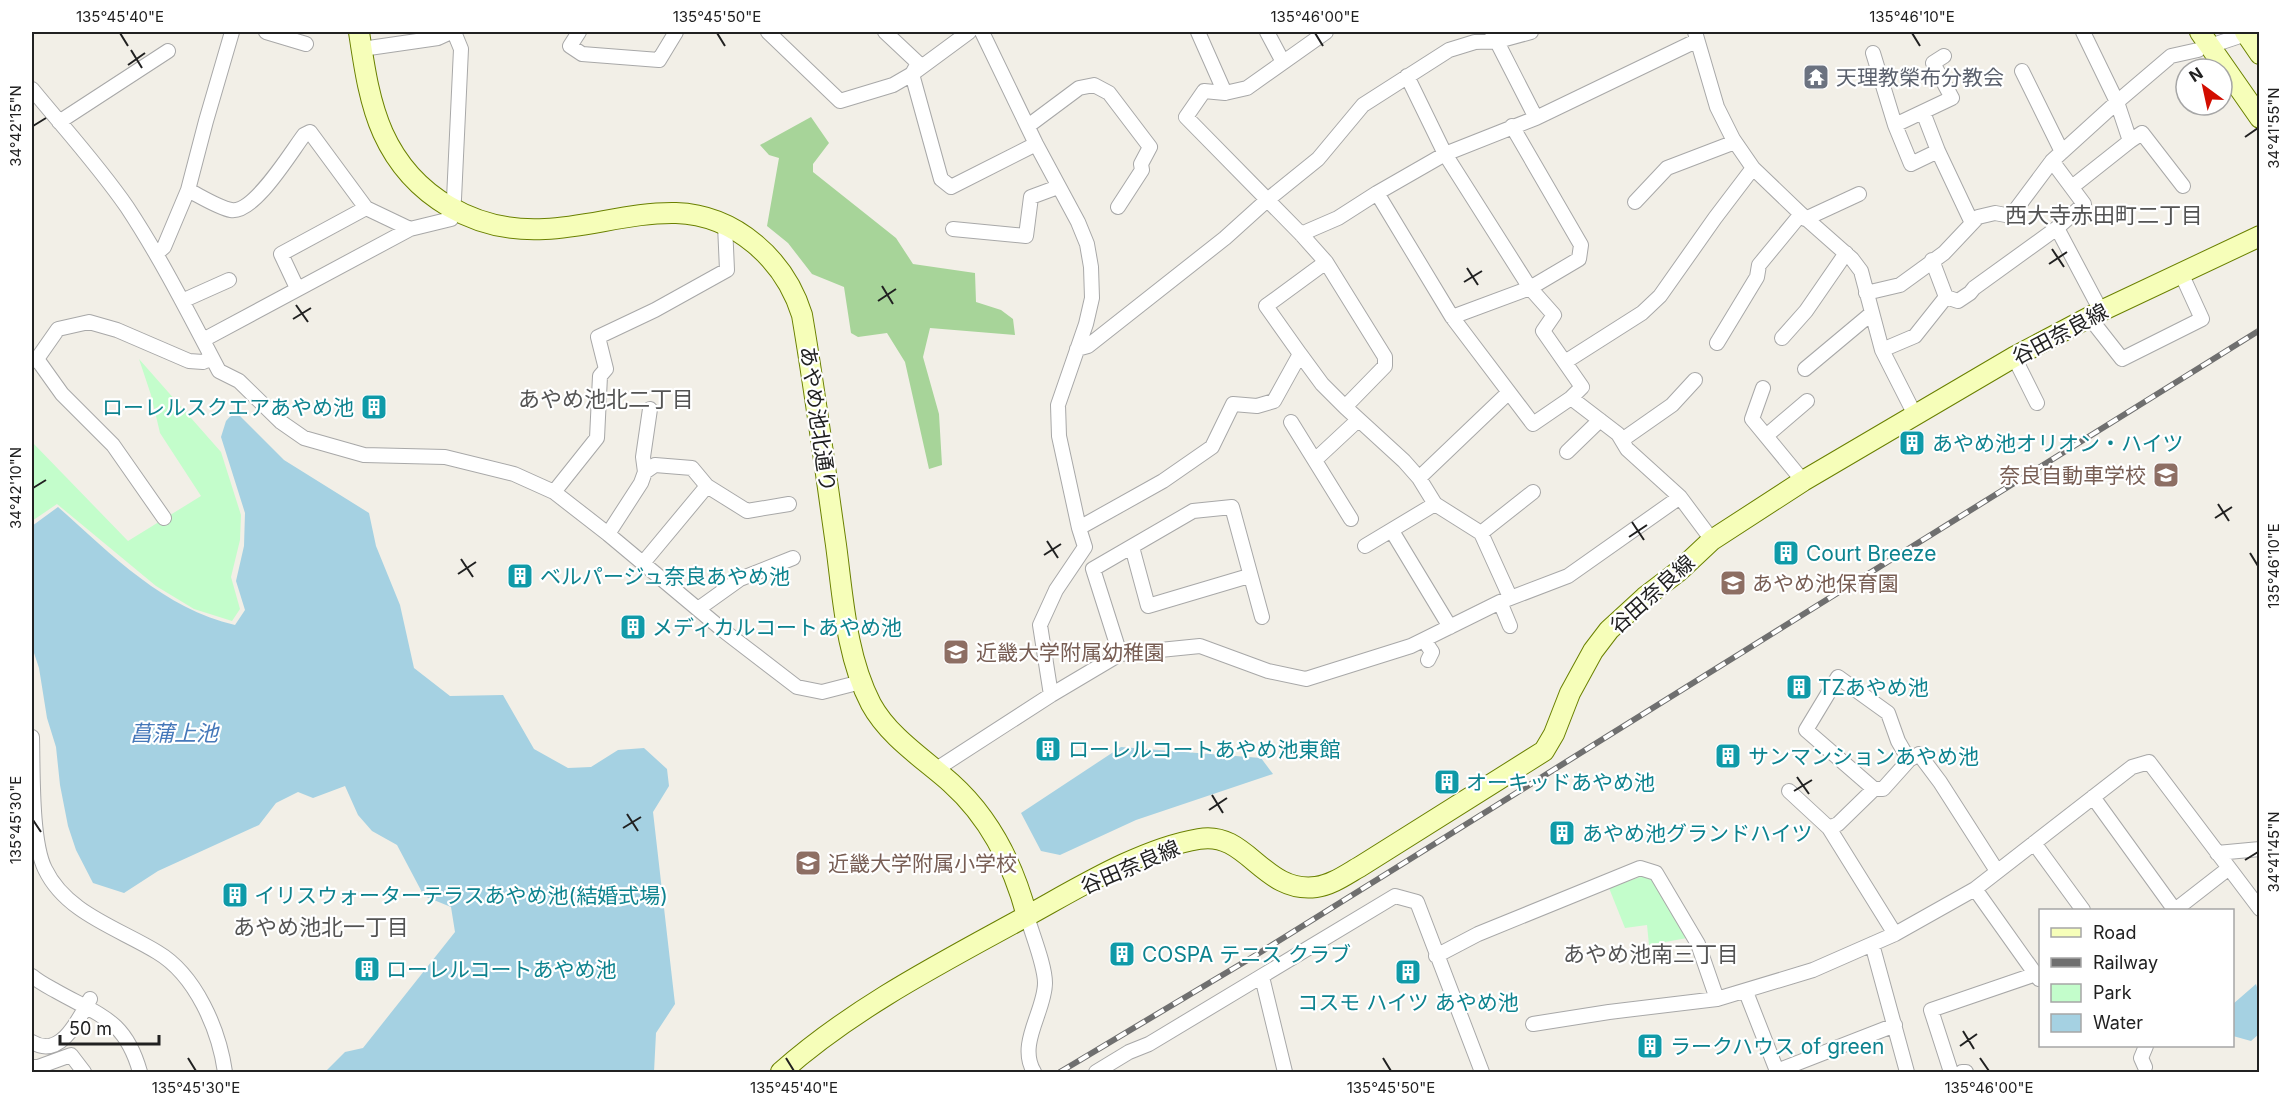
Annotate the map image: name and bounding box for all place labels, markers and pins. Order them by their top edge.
temple icon: 天理教榮布分教会 [1801,62,1831,92]
place label: 天理教榮布分教会 [1836,65,2004,90]
building icon: ローレルスクエアあやめ池 [359,392,389,422]
place label: ローレルスクエアあやめ池 [102,395,354,420]
building icon: あやめ池オリオン・ハイツ [1897,428,1927,458]
place label: あやめ池オリオン・ハイツ [1932,431,2184,456]
school or university icon: 奈良自動車学校 [2151,460,2181,490]
place label: 奈良自動車学校 [1999,463,2146,488]
building icon: Court Breeze [1771,538,1801,568]
place label: Court Breeze [1806,541,1936,566]
building icon: ベルパージュ奈良あやめ池 [505,561,535,591]
place label: ベルパージュ奈良あやめ池 [540,564,790,589]
school or university icon: あやめ池保育園 [1718,568,1748,598]
place label: あやめ池保育園 [1752,571,1899,596]
building icon: メディカルコートあやめ池 [618,612,648,642]
place label: メディカルコートあやめ池 [652,615,902,640]
school or university icon: 近畿大学附属幼稚園 [941,637,971,667]
place label: 近畿大学附属幼稚園 [976,640,1165,665]
building icon: TZあやめ池 [1784,672,1814,702]
place label: TZあやめ池 [1818,675,1929,700]
building icon: ローレルコートあやめ池東館 [1033,734,1063,764]
place label: ローレルコートあやめ池東館 [1068,737,1341,762]
building icon: サンマンションあやめ池 [1713,741,1743,771]
place label: サンマンションあやめ池 [1748,744,1979,769]
building icon: オーキッドあやめ池 [1432,767,1462,797]
place label: オーキッドあやめ池 [1466,770,1655,795]
building icon: あやめ池グランドハイツ [1547,818,1577,848]
place label: あやめ池グランドハイツ [1582,821,1813,846]
school or university icon: 近畿大学附属小学校 [793,848,823,878]
place label: 近畿大学附属小学校 [828,851,1017,876]
building icon: イリスウォーターテラスあやめ池(結婚式場) [220,880,250,910]
place label: イリスウォーターテラスあやめ池(結婚式場) [254,883,668,908]
building icon: COSPA テニス クラブ [1107,939,1137,969]
place label: COSPA テニス クラブ [1142,942,1351,967]
building icon: ローレルコートあやめ池 [352,954,382,984]
place label: ローレルコートあやめ池 [386,957,617,982]
building icon: コスモ ハイツ あやめ池 [1393,957,1423,987]
place label: コスモ ハイツ あやめ池 [1297,990,1519,1015]
building icon: ラークハウス of green [1635,1031,1665,1061]
place label: ラークハウス of green [1670,1034,1884,1059]

